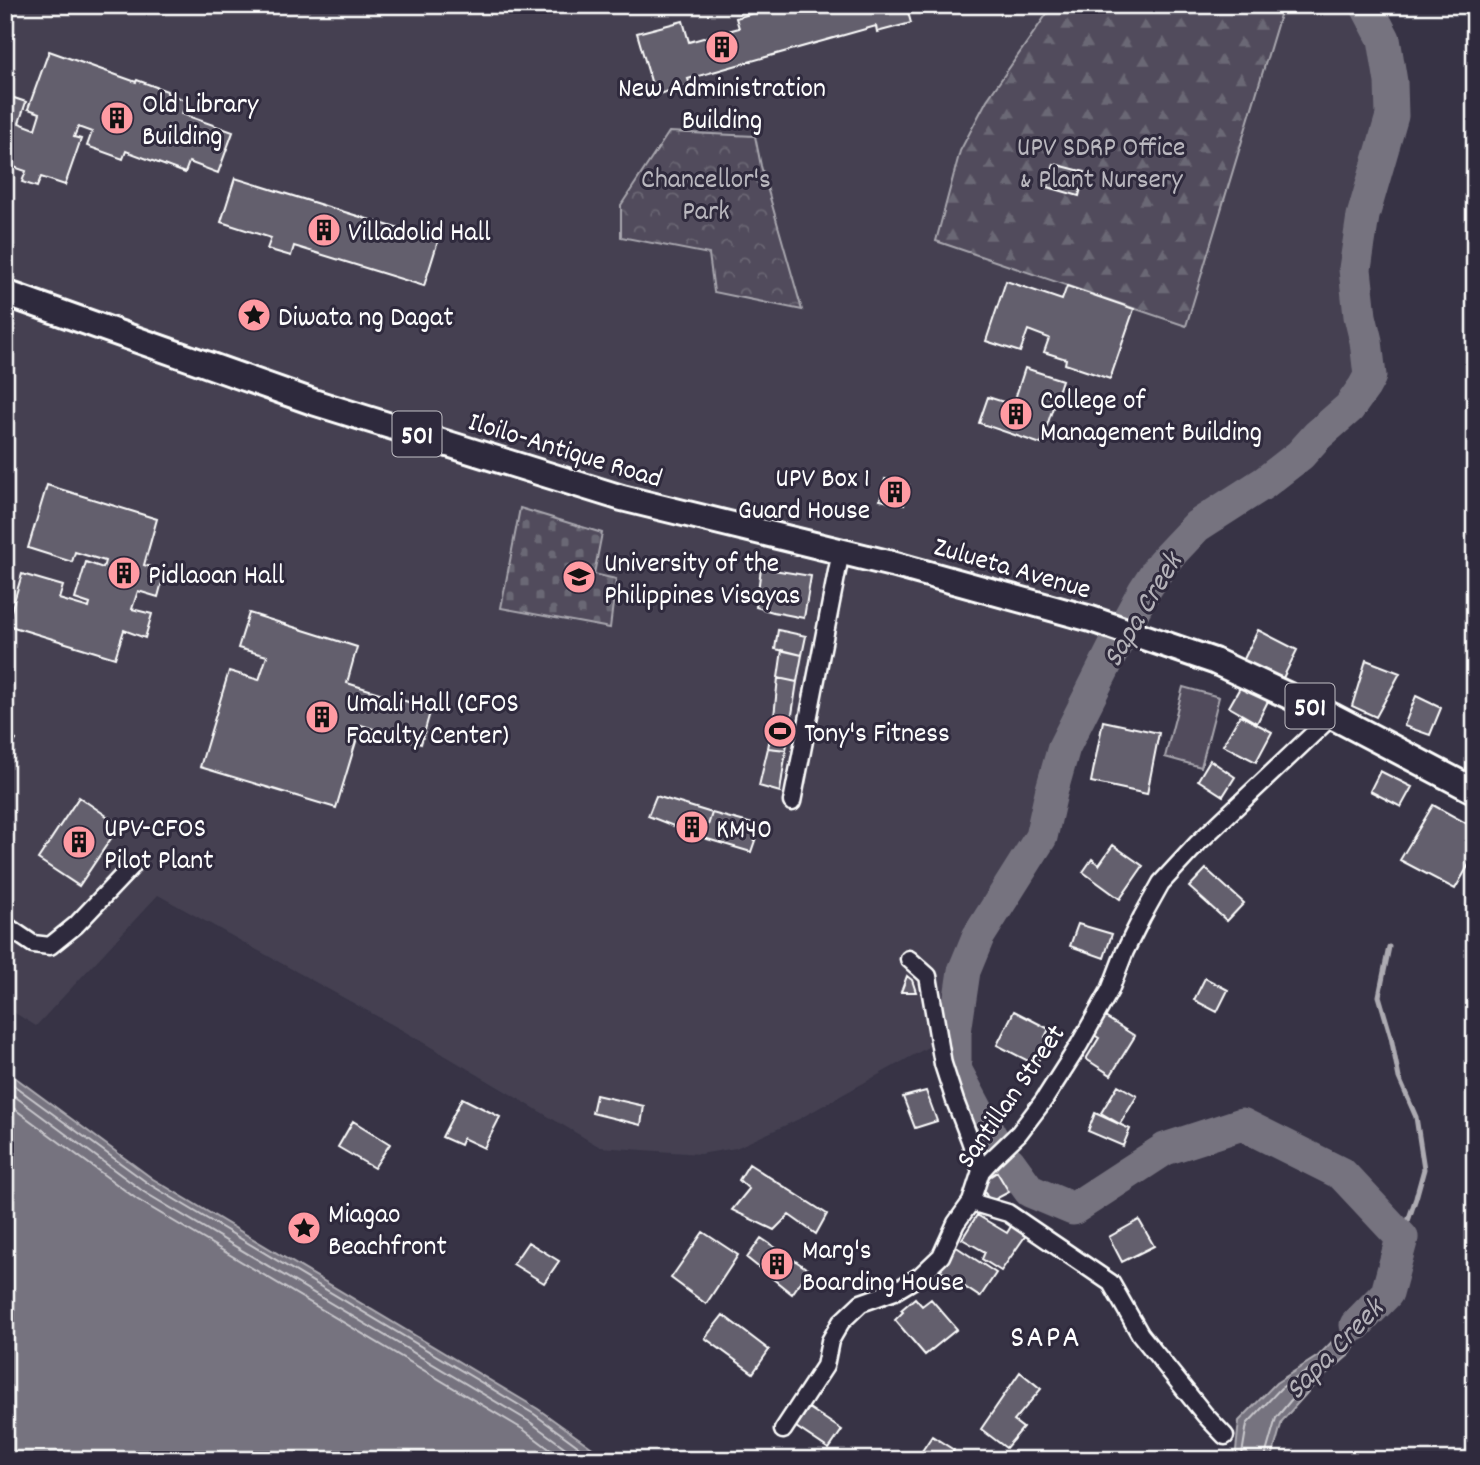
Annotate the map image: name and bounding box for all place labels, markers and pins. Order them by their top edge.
building icon: New Administration Building [703,28,741,66]
place label: New Administration Building [618,71,826,143]
place label: Old Library Building [142,87,259,159]
building icon: Old Library Building [98,99,136,137]
building icon: Villadolid Hall [305,211,343,249]
place label: Villadolid Hall [348,215,491,255]
place icon: Diwata ng Dagat [235,296,273,334]
place label: Diwata ng Dagat [278,300,454,340]
place label: College of Management Building [1040,383,1262,455]
building icon: College of Management Building [997,395,1035,433]
place label: UPV Box 1 Guard House [738,461,870,533]
building icon: UPV Box 1 Guard House [876,473,914,511]
place label: University of the Philippines Visayas [604,546,801,618]
building icon: Pidlaoan Hall [105,554,143,592]
place label: Pidlaoan Hall [148,558,285,598]
school or university icon: University of the Philippines Visayas [560,558,598,596]
place label: Umali Hall (CFOS Faculty Center) [346,686,519,758]
building icon: Umali Hall (CFOS Faculty Center) [303,698,341,736]
sports icon: Tony's Fitness [761,712,799,750]
place label: Tony's Fitness [804,716,950,756]
building icon: KM40 [673,808,711,846]
place label: UPV-CFOS Pilot Plant [104,811,213,883]
place label: KM40 [716,812,772,852]
building icon: UPV-CFOS Pilot Plant [60,823,98,861]
place label: Miagao Beachfront [328,1197,447,1269]
place icon: Miagao Beachfront [285,1209,323,1247]
place label: Marg's Boarding House [802,1233,964,1305]
building icon: Marg's Boarding House [758,1245,796,1283]

